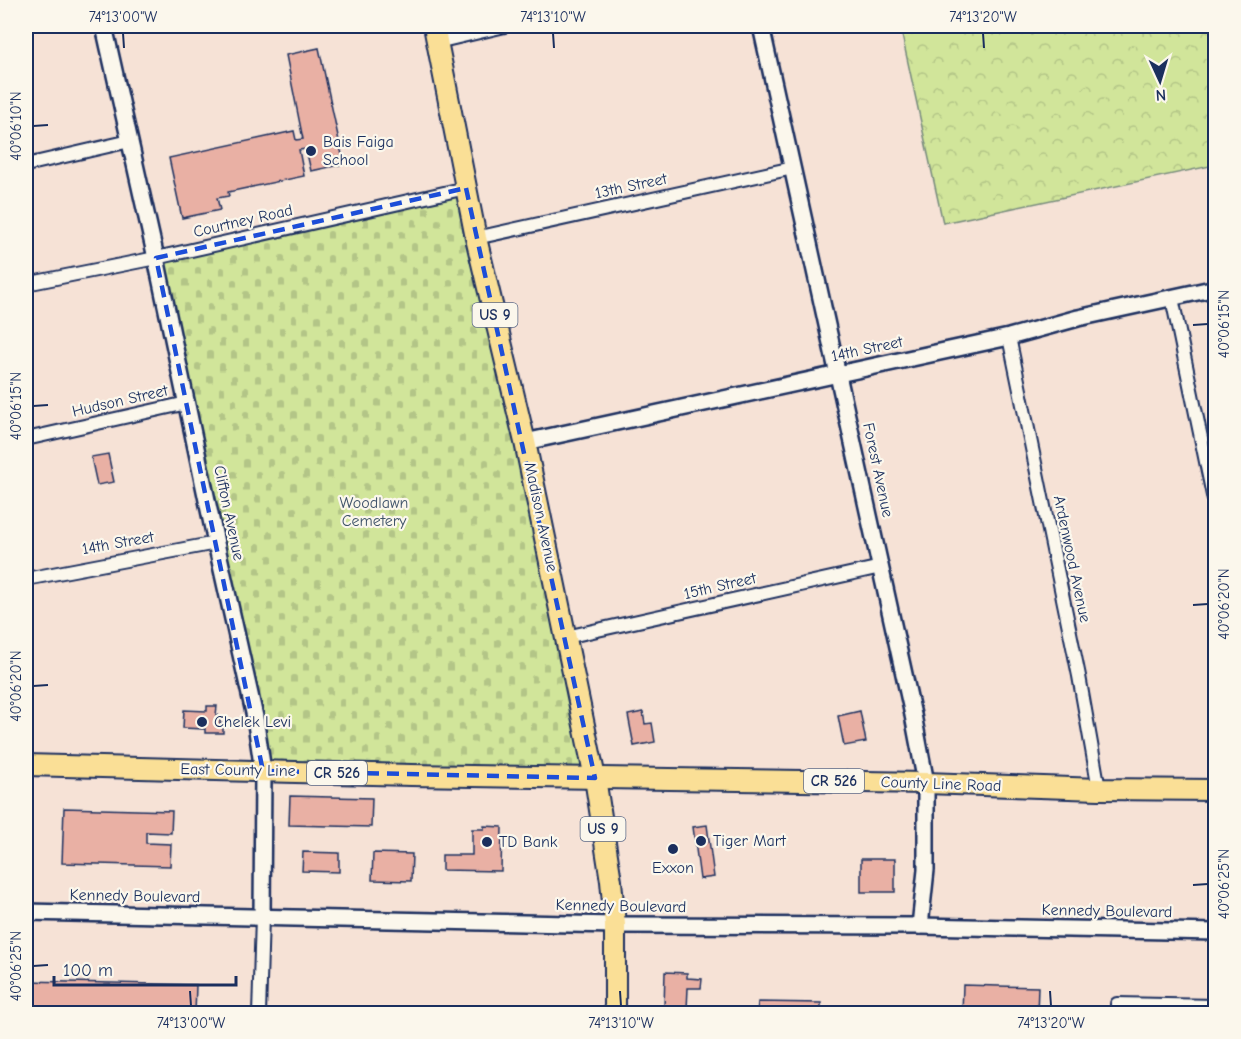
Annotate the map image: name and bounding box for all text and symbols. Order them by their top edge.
text: 74°13'00"W [89,8,157,26]
text: 74°13'10"W [520,8,586,26]
text: 74°13'20"W [949,8,1017,26]
north arrow [1130,51,1190,111]
text: N [1155,86,1167,104]
text: 40°06'10"N [7,91,25,161]
place label: Bais Faiga School [323,133,394,169]
marker: Bais Faiga School [304,144,318,158]
street label: 13th Street [593,170,669,202]
street label: Courtney Road [192,201,294,241]
text: 40°06'15"N [1215,290,1233,358]
road number: US 9 [472,303,518,327]
street label: 14th Street [830,333,905,365]
text: 40°06'15"N [7,372,25,440]
street label: Hudson Street [70,381,170,421]
street label: Forest Avenue [859,421,897,519]
street label: Madison Avenue [521,460,561,574]
street label: Clifton Avenue [210,464,248,562]
park label: Woodlawn Cemetery [340,494,408,530]
street label: Ardenwood Avenue [1050,494,1094,624]
street label: 14th Street [81,528,156,558]
text: 40°06'20"N [1215,568,1233,640]
street label: 15th Street [682,569,758,603]
text: 40°06'20"N [7,650,25,722]
place label: Chelek Levi [214,713,291,731]
marker: Chelek Levi [195,715,209,729]
street label: East County Line [180,760,296,780]
road number: CR 526 [307,761,367,785]
road number: CR 526 [804,769,864,793]
street label: County Line Road [880,773,1002,795]
road number: US 9 [580,817,626,841]
place label: Tiger Mart [713,832,786,850]
place label: TD Bank [499,833,558,851]
marker: Tiger Mart [694,834,708,848]
marker: TD Bank [480,835,494,849]
marker: Exxon [666,842,680,856]
text: 40°06'25"N [1215,849,1233,919]
place label: Exxon [652,859,694,877]
street label: Kennedy Boulevard [69,886,201,906]
street label: Kennedy Boulevard [555,896,687,916]
street label: Kennedy Boulevard [1041,901,1173,921]
text: 40°06'25"N [7,931,25,1001]
scale bar [54,949,236,987]
text: 100 m [63,960,113,981]
text: 74°13'00"W [157,1014,225,1032]
text: 74°13'10"W [588,1014,654,1032]
text: 74°13'20"W [1017,1014,1085,1032]

